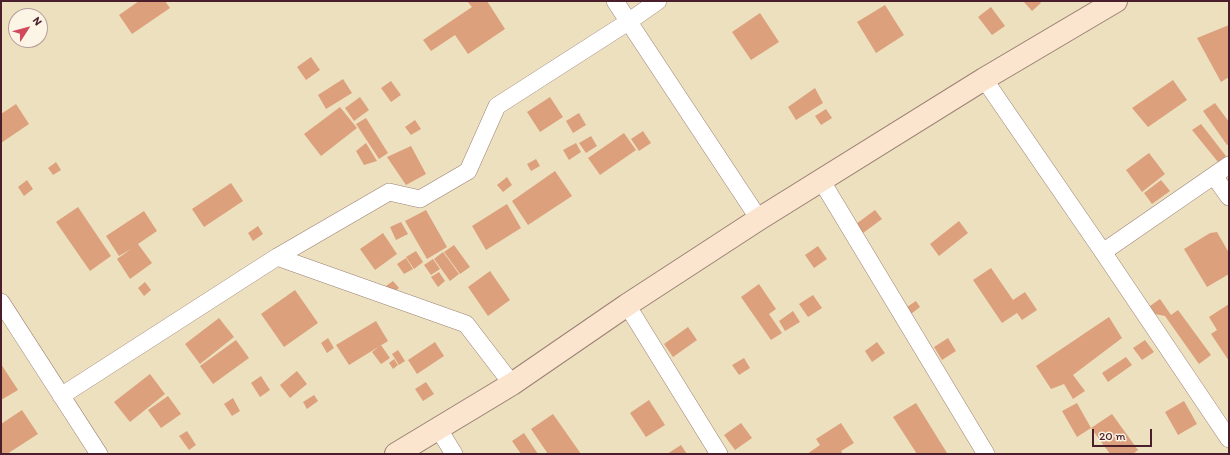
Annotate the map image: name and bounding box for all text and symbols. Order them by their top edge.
north arrow [8,8,48,48]
text: N [30,14,45,28]
scale bar [1094,421,1154,447]
text: 20 m [1099,429,1126,443]

